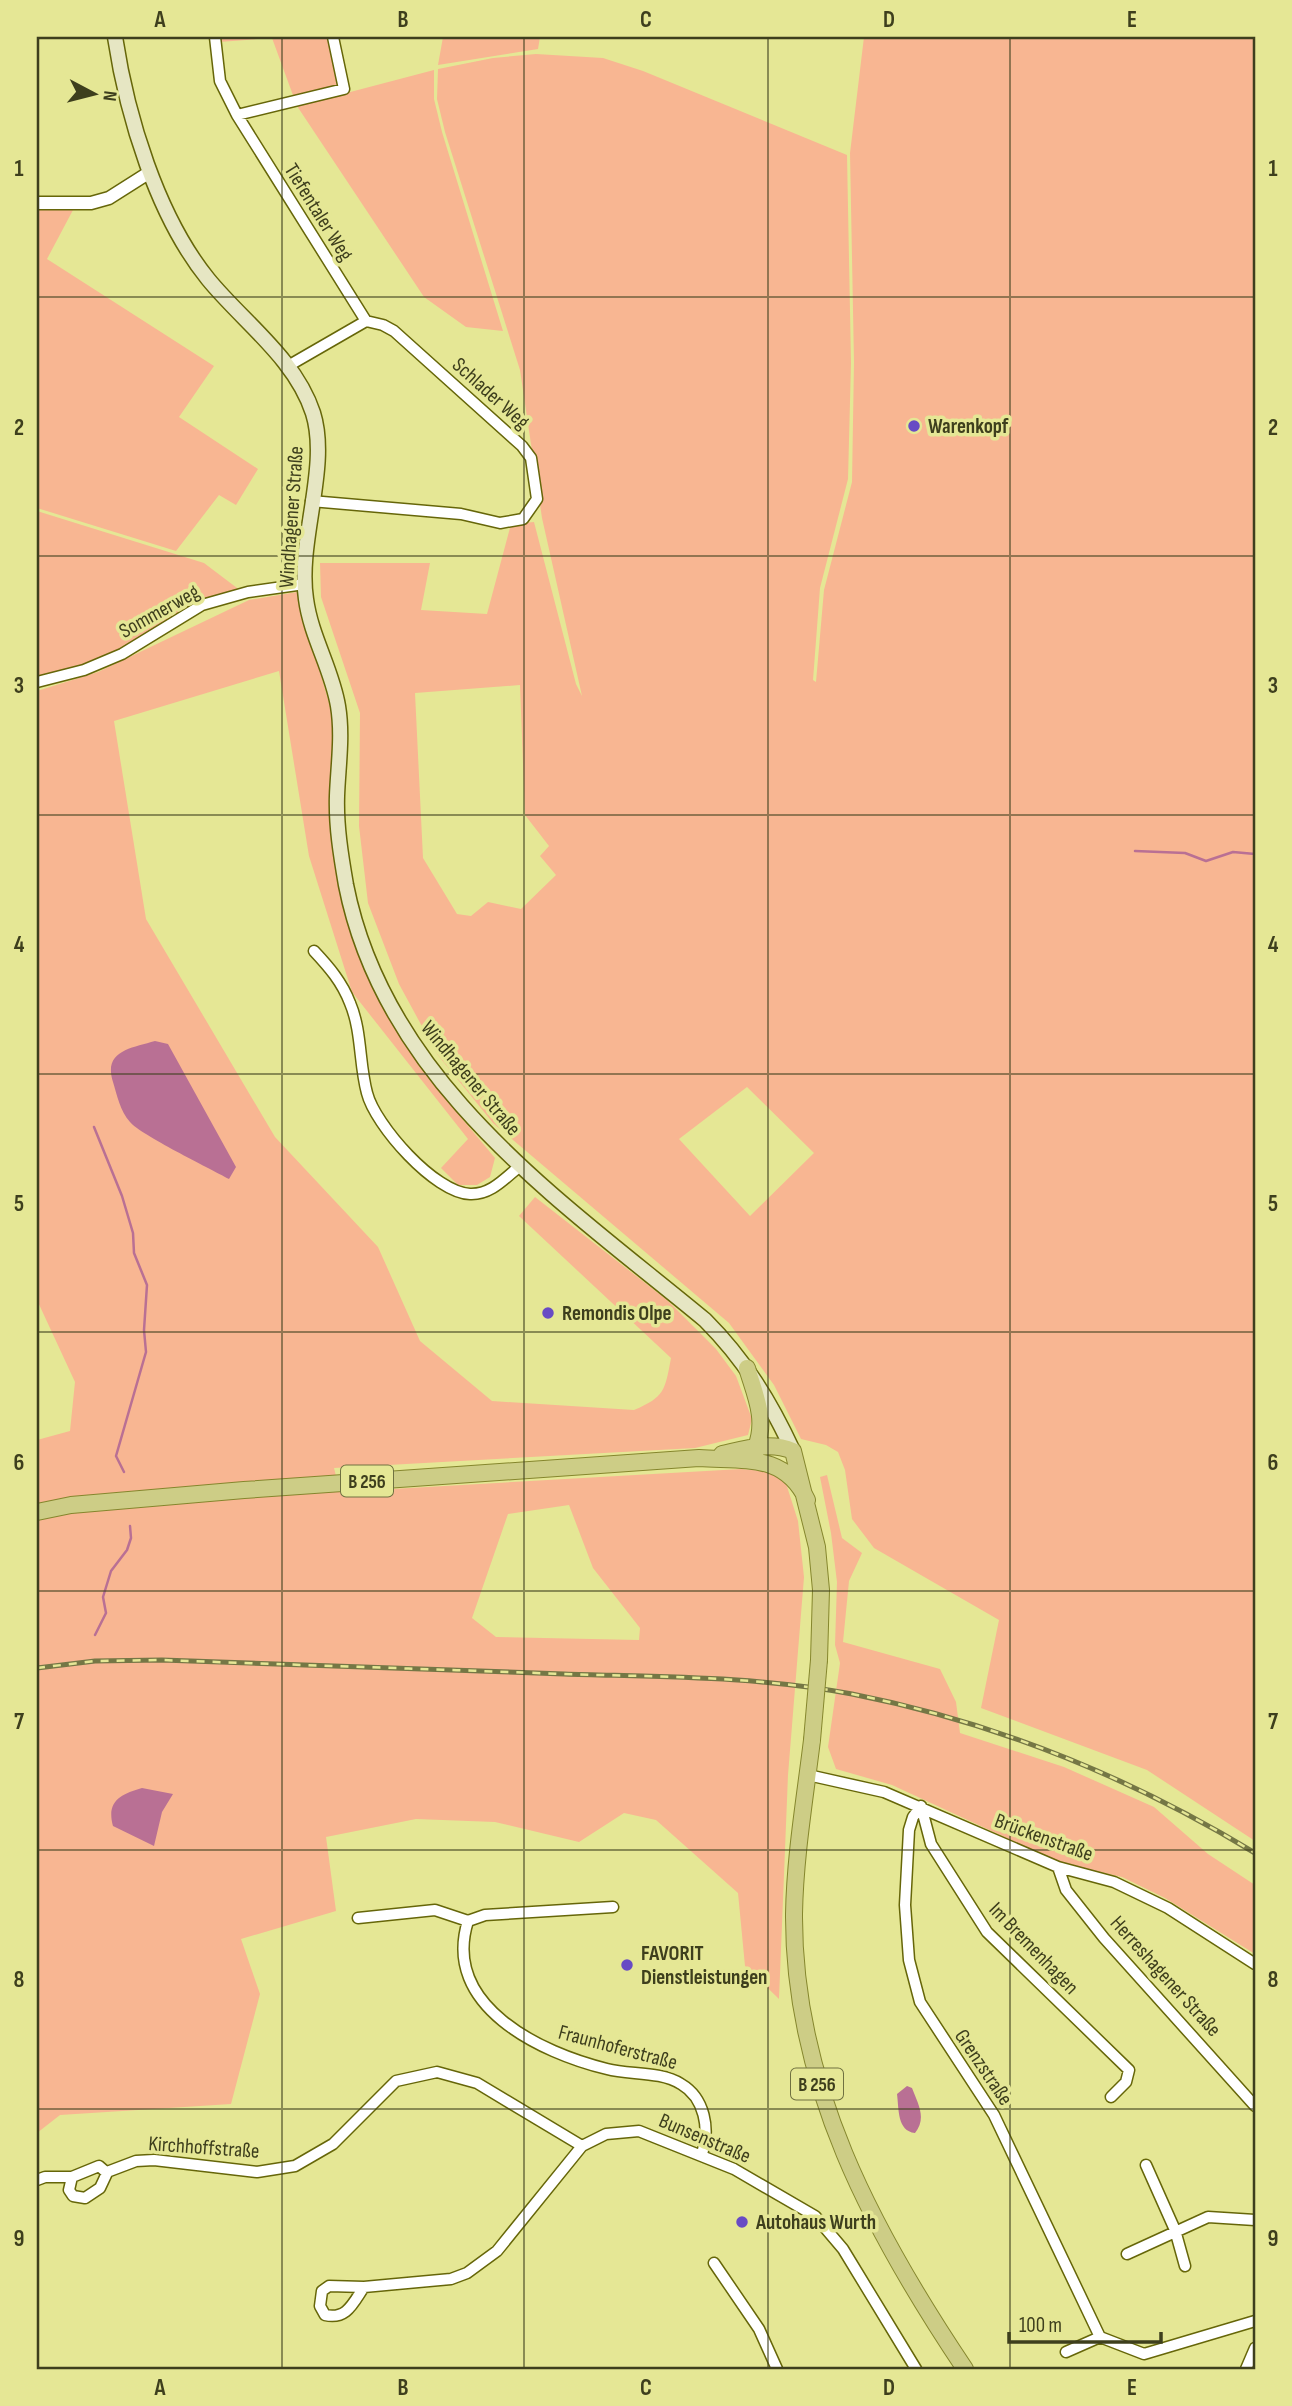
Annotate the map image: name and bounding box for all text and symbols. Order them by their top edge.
text: A [154,6,167,34]
text: B [398,6,409,34]
text: C [640,6,652,34]
text: D [883,6,895,34]
text: E [1127,6,1137,34]
north arrow [60,60,130,130]
text: N [97,89,121,102]
text: 1 [14,155,24,183]
text: 1 [1268,155,1278,183]
street label: Tiefentaler Weg [279,159,358,266]
street label: Schlader Weg [447,352,534,434]
text: 2 [14,414,24,442]
place label: Warenkopf [928,414,1009,439]
text: 2 [1268,414,1278,442]
marker: Warenkopf [906,418,922,434]
street label: Windhagener Straße [274,445,309,589]
street label: Sommerweg [115,579,204,644]
text: 3 [14,672,24,700]
text: 3 [1268,672,1278,700]
text: 4 [14,931,25,959]
text: 4 [1268,931,1279,959]
street label: Windhagener Straße [415,1016,526,1141]
text: 5 [14,1190,24,1218]
text: 5 [1268,1190,1278,1218]
place label: Remondis Olpe [562,1301,671,1326]
marker: Remondis Olpe [540,1305,556,1321]
text: 6 [14,1449,24,1477]
text: 6 [1268,1449,1278,1477]
road number: B 256 [341,1466,393,1497]
text: 7 [14,1708,24,1736]
text: 7 [1268,1708,1278,1736]
street label: Brückenstraße [991,1808,1096,1867]
street label: Im Bremenhagen [984,1897,1084,2000]
street label: Herreshagener Straße [1105,1911,1226,2042]
place label: FAVORIT Dienstleistungen [641,1941,767,1990]
marker: FAVORIT Dienstleistungen [619,1957,635,1973]
text: 8 [14,1966,25,1994]
text: 8 [1268,1966,1279,1994]
street label: Fraunhoferstraße [556,2020,680,2075]
street label: Grenzstraße [949,2025,1018,2110]
road number: B 256 [791,2068,843,2100]
street label: Bunsenstraße [655,2108,754,2169]
street label: Kirchhoffstraße [148,2131,260,2164]
place label: Autohaus Wurth [755,2210,876,2235]
marker: Autohaus Wurth [734,2214,750,2230]
text: 9 [14,2225,24,2253]
text: 9 [1268,2225,1278,2253]
scale bar [1009,2301,1161,2345]
text: 100 m [1019,2313,1062,2338]
text: A [154,2374,167,2402]
text: B [398,2374,409,2402]
text: C [640,2374,652,2402]
text: D [883,2374,895,2402]
text: E [1127,2374,1137,2402]

